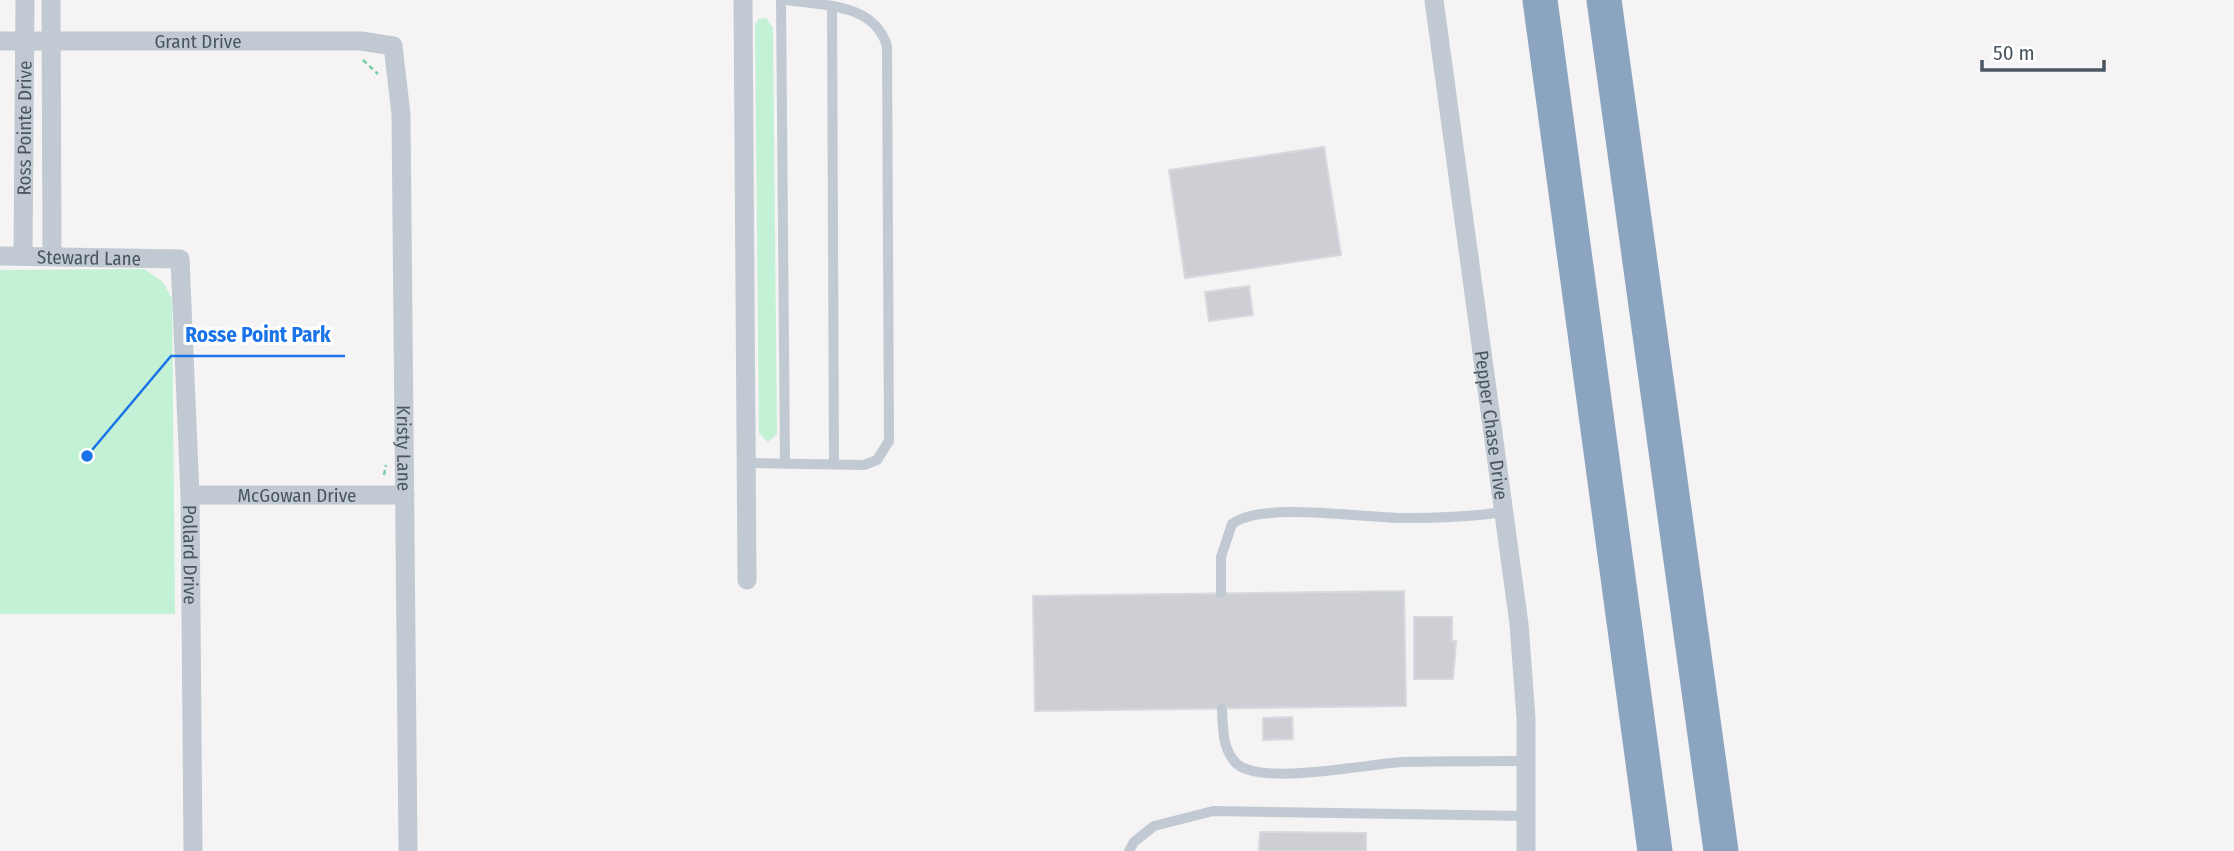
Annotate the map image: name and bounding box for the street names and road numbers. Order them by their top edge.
street label: Grant Drive [154,30,242,53]
street label: Ross Pointe Drive [12,60,37,196]
street label: Steward Lane [37,246,141,270]
street label: Pepper Chase Drive [1470,349,1513,501]
street label: Kristy Lane [392,405,416,491]
street label: McGowan Drive [238,484,356,507]
street label: Pollard Drive [178,505,202,605]

